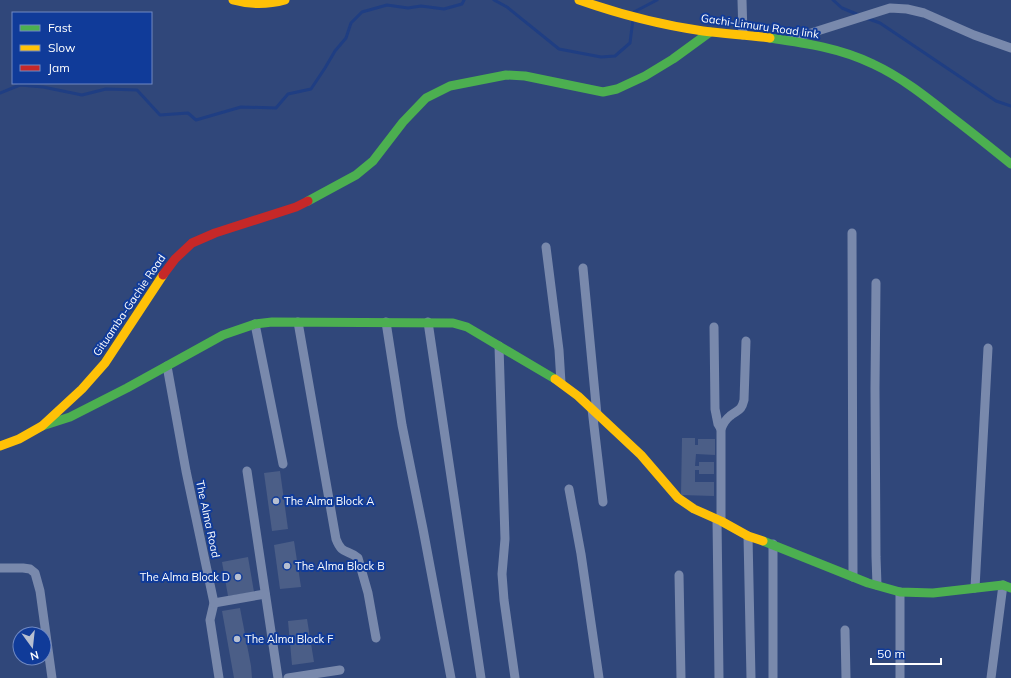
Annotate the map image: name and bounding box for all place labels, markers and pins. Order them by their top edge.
place label: The Alma Block A [284,494,374,508]
marker: The Alma Block A [271,496,281,506]
place label: The Alma Block B [295,559,385,573]
marker: The Alma Block B [282,561,292,571]
place label: The Alma Block D [140,570,230,584]
marker: The Alma Block D [233,572,243,582]
place label: The Alma Block F [245,632,333,646]
marker: The Alma Block F [232,634,242,644]

